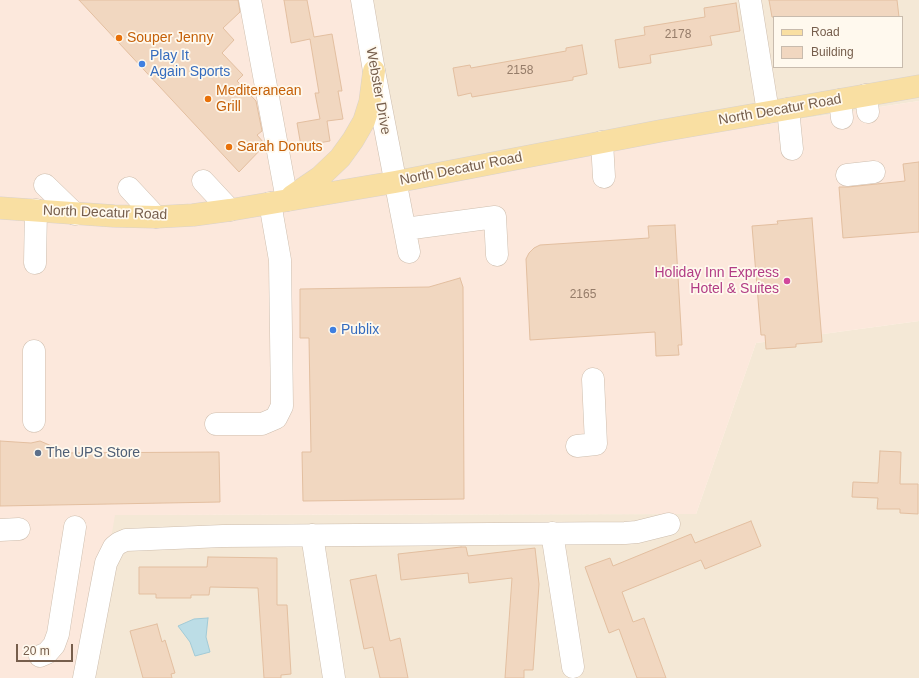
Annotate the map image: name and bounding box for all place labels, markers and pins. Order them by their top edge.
place label: Souper Jenny [127,30,213,46]
marker: Souper Jenny [114,33,124,43]
place label: Play It Again Sports [150,48,230,80]
marker: Play It Again Sports [137,59,147,69]
place label: Mediteranean Grill [216,83,302,116]
marker: Mediteranean Grill [203,94,213,104]
place label: Sarah Donuts [237,139,323,155]
marker: Sarah Donuts [224,142,234,152]
place label: Holiday Inn Express Hotel & Suites [654,265,779,298]
marker: Holiday Inn Express Hotel & Suites [782,276,792,286]
place label: Publix [341,322,379,338]
marker: Publix [328,325,338,335]
place label: The UPS Store [46,445,140,461]
marker: The UPS Store [33,448,43,458]

